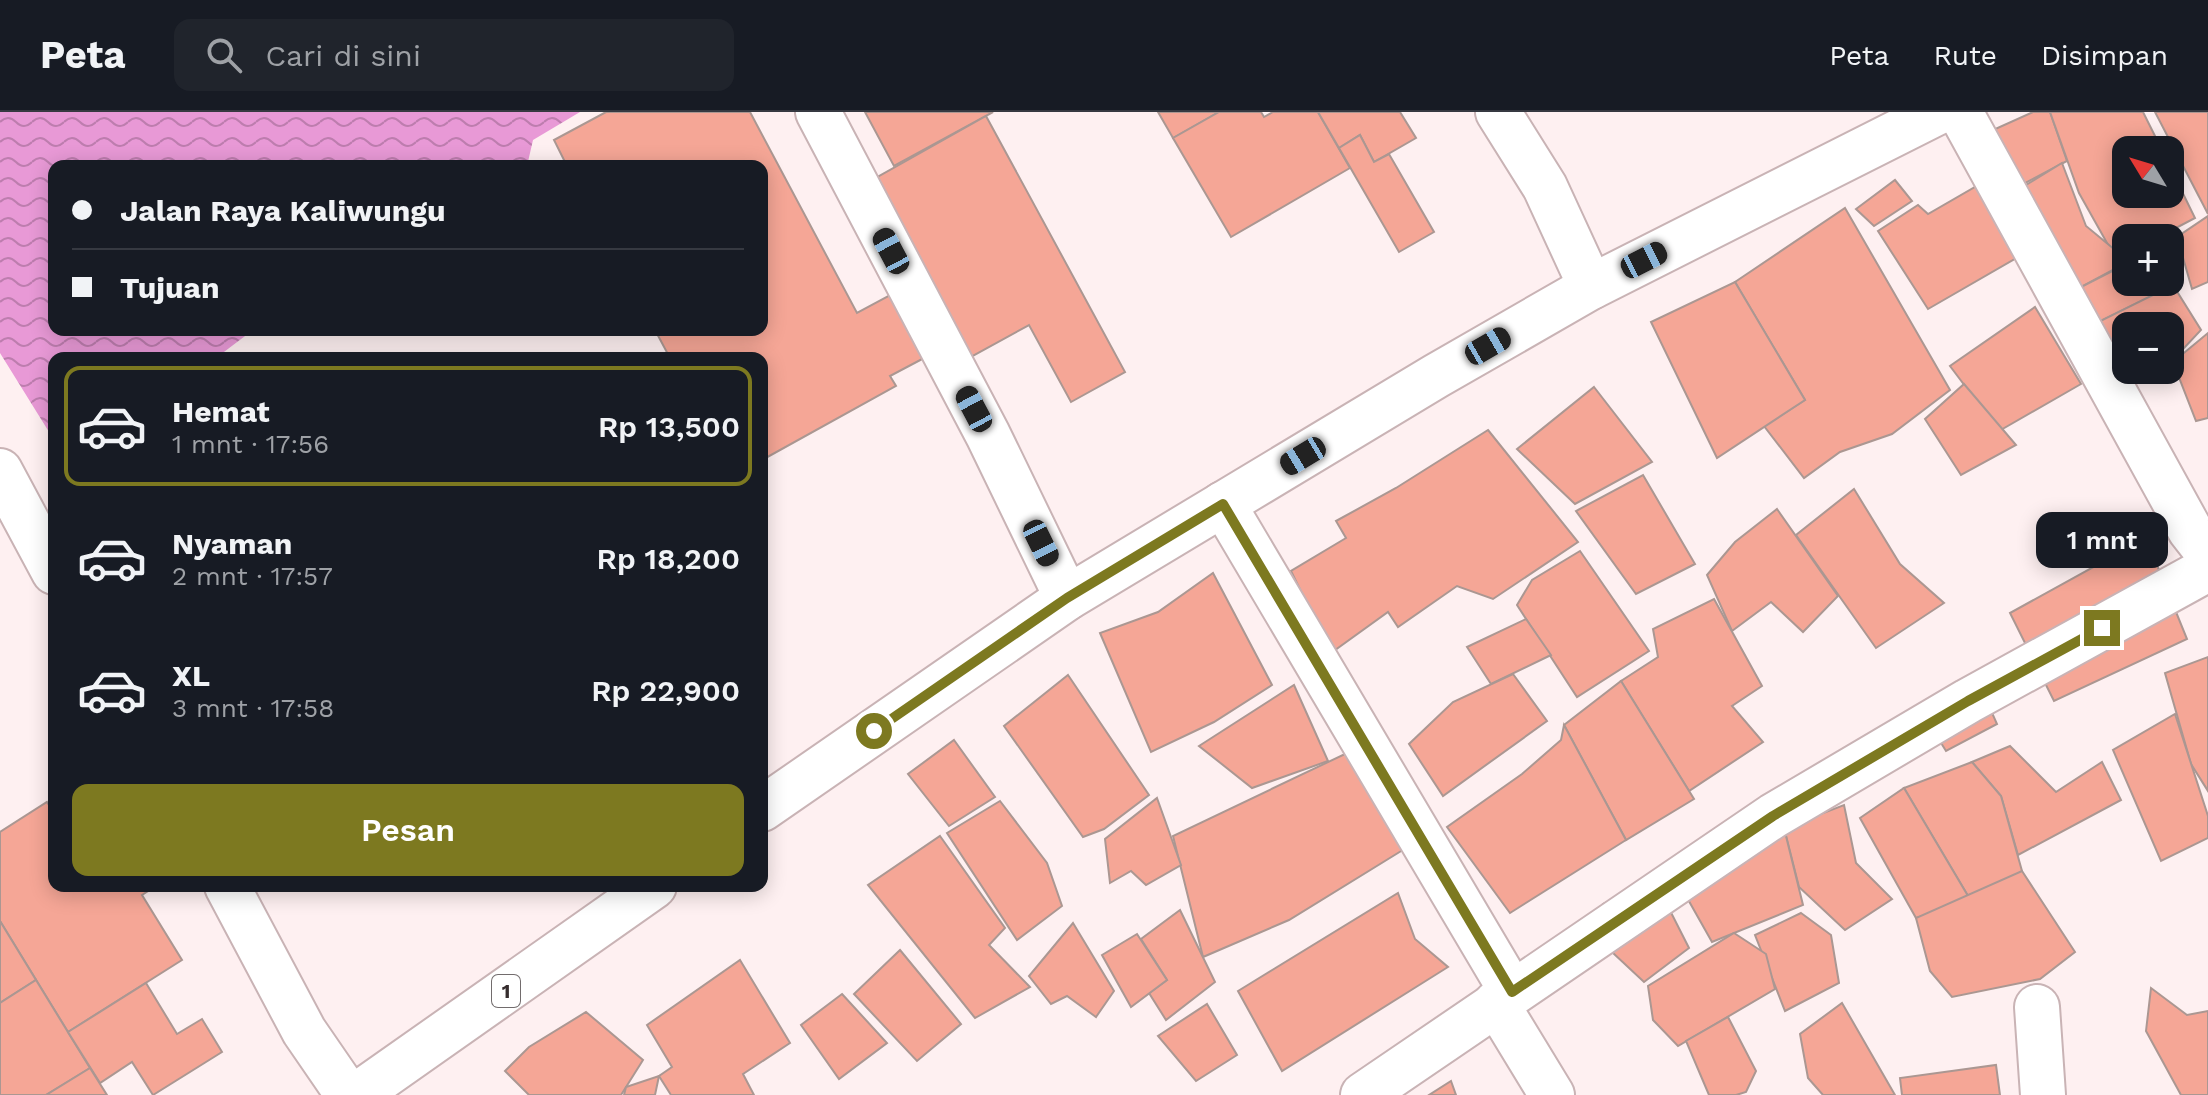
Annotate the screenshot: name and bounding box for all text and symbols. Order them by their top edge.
search box [174,19,734,91]
text: Peta [40,33,126,77]
icon: search [202,33,246,77]
text: Cari di sini [266,38,421,73]
text: Peta [1829,39,1889,72]
text: Rute [1933,39,1997,72]
text: Disimpan [2041,39,2168,72]
north arrow [2112,136,2184,208]
map controls [2112,136,2184,384]
text: Jalan Raya Kaliwungu [120,193,446,228]
car [869,224,913,278]
button: + [2112,224,2184,296]
car [1617,238,1671,282]
text: Tujuan [120,270,220,305]
button: − [2112,312,2184,384]
car [1461,324,1515,368]
car [952,382,996,436]
icon: car [76,390,148,462]
text: Hemat [172,394,270,429]
text: Rp 13,500 [598,409,740,444]
text: 1 mnt · 17:56 [172,429,329,459]
car [1276,433,1330,479]
callout: 1 mnt [2036,512,2168,568]
car [1020,516,1062,570]
icon: car [76,522,148,594]
text: 1 mnt [2067,525,2137,555]
text: Nyaman [172,526,292,561]
text: Rp 18,200 [597,541,740,576]
text: 2 mnt · 17:57 [172,561,333,591]
route end [2084,610,2120,646]
icon: car [76,654,148,726]
text: XL [172,658,210,693]
text: Rp 22,900 [591,673,740,708]
text: 3 mnt · 17:58 [172,693,334,723]
route start [856,713,892,749]
button: Pesan [72,784,744,876]
road number: 1 [492,975,520,1007]

